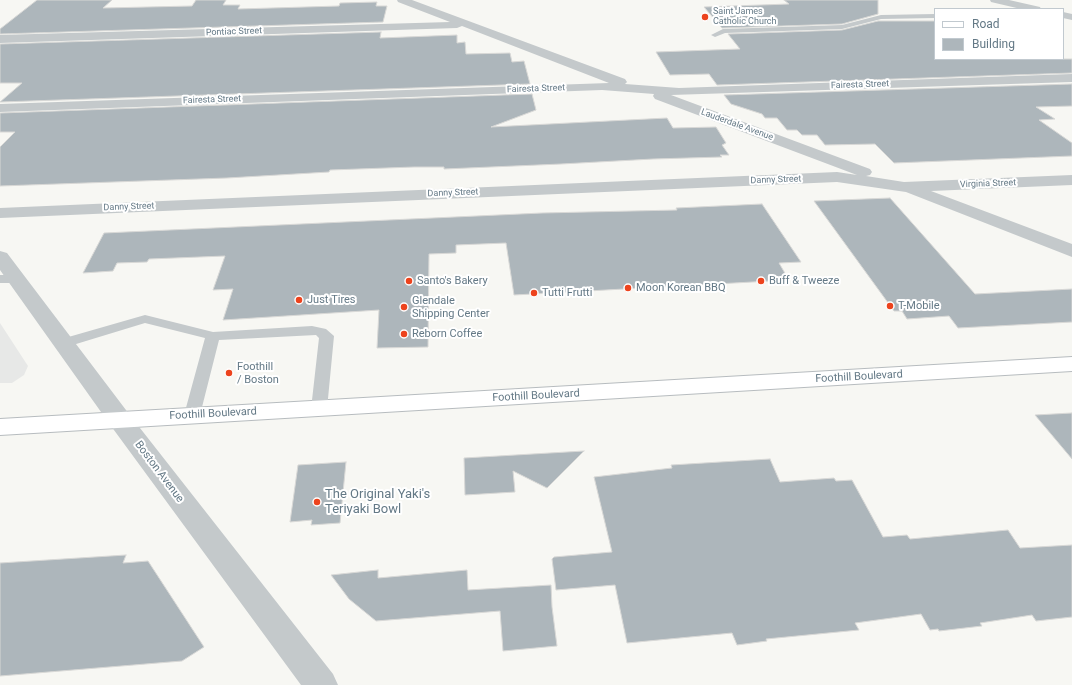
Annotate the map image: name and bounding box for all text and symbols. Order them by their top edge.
place label: Saint James Catholic Church [713,7,777,28]
legend [934,8,1064,60]
marker: Saint James Catholic Church [700,12,710,22]
text: Road [972,17,1000,31]
street label: Pontiac Street [206,26,262,38]
text: Building [972,37,1015,51]
street label: Fairesta Street [831,79,889,91]
street label: Fairesta Street [507,83,565,95]
street label: Fairesta Street [183,94,241,106]
street label: Lauderdale Avenue [699,107,775,143]
street label: Danny Street [750,174,802,186]
street label: Virginia Street [960,178,1016,190]
street label: Danny Street [427,187,479,199]
street label: Danny Street [103,201,155,213]
place label: Santo's Bakery [417,274,488,288]
place label: Buff & Tweeze [769,274,839,288]
marker: Santo's Bakery [404,276,414,286]
marker: Buff & Tweeze [756,276,766,286]
place label: Moon Korean BBQ [636,281,726,295]
marker: Moon Korean BBQ [623,283,633,293]
place label: Tutti Frutti [542,286,592,300]
marker: Tutti Frutti [529,288,539,298]
place label: Just Tires [307,293,356,307]
place label: Glendale Shipping Center [412,294,489,320]
marker: Just Tires [294,295,304,305]
place label: T-Mobile [898,299,940,313]
marker: T-Mobile [885,301,895,311]
marker: Glendale Shipping Center [399,302,409,312]
place label: Reborn Coffee [412,327,482,341]
marker: Reborn Coffee [399,329,409,339]
place label: Foothill / Boston [237,360,279,386]
marker: Foothill / Boston [224,368,234,378]
street label: Foothill Boulevard [815,368,903,386]
street label: Foothill Boulevard [492,387,580,405]
street label: Foothill Boulevard [169,405,257,423]
street label: Boston Avenue [132,439,186,505]
place label: The Original Yaki's Teriyaki Bowl [325,487,430,518]
marker: The Original Yaki's Teriyaki Bowl [312,497,322,507]

